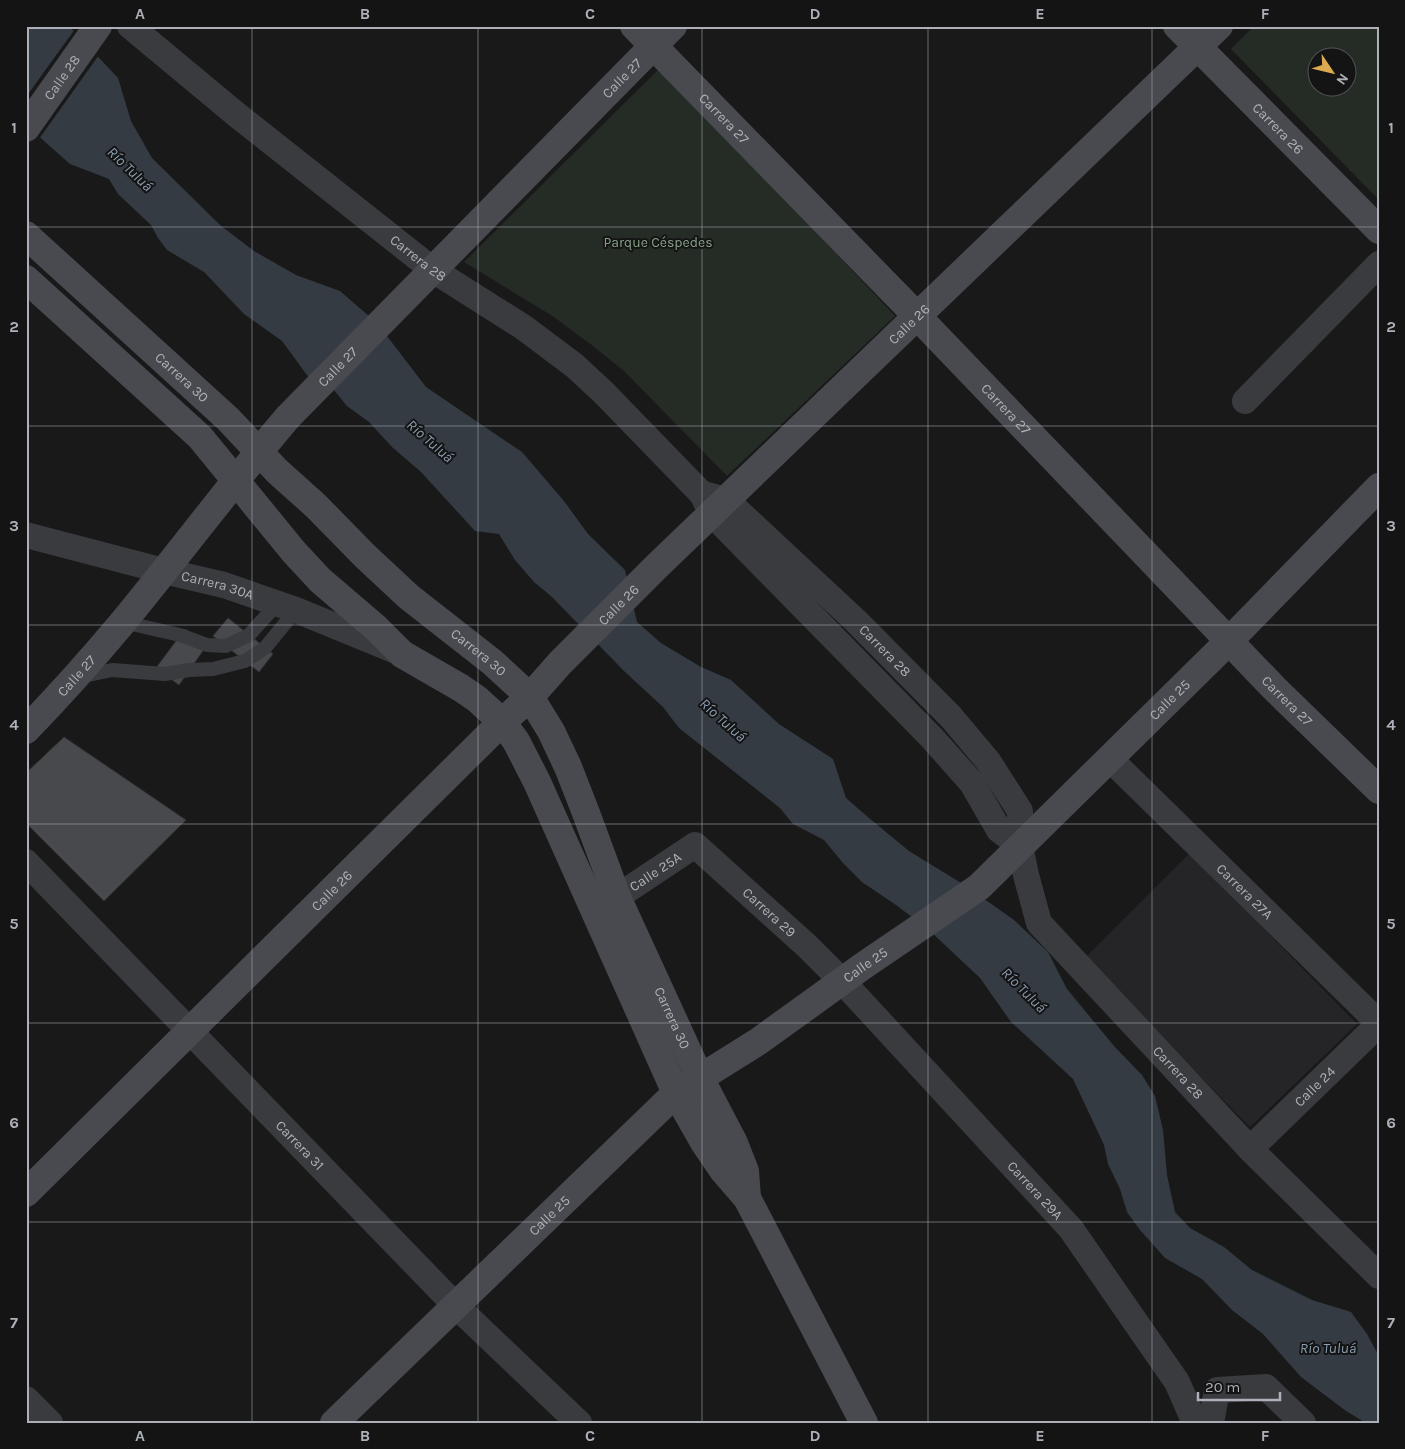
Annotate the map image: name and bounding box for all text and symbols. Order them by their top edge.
text: A [135,4,145,23]
text: B [360,4,370,23]
text: C [585,4,595,23]
text: D [810,4,821,23]
text: E [1035,4,1045,23]
text: F [1261,4,1270,23]
north arrow [1308,48,1358,98]
street label: Calle 28 [40,52,84,104]
street label: Calle 27 [599,55,646,102]
text: N [1332,70,1352,88]
street label: Carrera 27 [695,90,753,148]
street label: Carrera 26 [1249,99,1307,158]
text: 1 [11,118,17,137]
text: 1 [1388,118,1394,137]
water label: Río Tuluá [103,143,157,195]
street label: Carrera 28 [386,231,449,285]
park label: Parque Céspedes [603,234,713,251]
street label: Calle 26 [885,301,933,348]
text: 2 [9,317,19,336]
text: 2 [1386,317,1396,336]
street label: Calle 27 [315,343,362,391]
street label: Carrera 30 [151,349,212,406]
street label: Carrera 27 [977,380,1035,439]
water label: Río Tuluá [403,416,458,467]
text: 3 [9,516,19,535]
text: 3 [1386,516,1396,535]
street label: Carrera 30A [180,567,256,604]
street label: Calle 26 [595,581,643,629]
street label: Carrera 28 [855,621,914,681]
street label: Carrera 30 [447,625,510,680]
street label: Calle 27 [54,652,100,700]
street label: Carrera 27 [1258,672,1316,730]
street label: Calle 25 [1146,676,1194,724]
water label: Río Tuluá [696,694,750,746]
text: 4 [9,715,19,734]
text: 4 [1386,715,1396,734]
street label: Calle 25A [626,849,685,895]
street label: Carrera 27A [1213,860,1276,923]
street label: Calle 26 [308,867,356,915]
street label: Carrera 29 [739,884,799,941]
text: 5 [9,914,19,933]
text: 5 [1386,914,1396,933]
street label: Calle 25 [840,944,891,987]
water label: Río Tuluá [998,964,1051,1017]
street label: Carrera 30 [650,984,694,1052]
street label: Carrera 28 [1149,1043,1207,1103]
street label: Calle 24 [1291,1063,1339,1110]
text: 6 [9,1113,19,1132]
text: 6 [1386,1113,1396,1132]
street label: Carrera 31 [272,1117,328,1174]
street label: Carrera 29A [1004,1158,1066,1224]
street label: Calle 25 [525,1192,574,1239]
text: 7 [10,1313,18,1332]
text: 7 [1387,1313,1395,1332]
water label: Río Tuluá [1300,1339,1357,1357]
scale bar [1198,1369,1280,1401]
text: 20 m [1205,1378,1240,1396]
text: A [135,1426,145,1445]
text: B [360,1426,370,1445]
text: C [585,1426,595,1445]
text: D [810,1426,821,1445]
text: E [1035,1426,1045,1445]
text: F [1261,1426,1270,1445]

